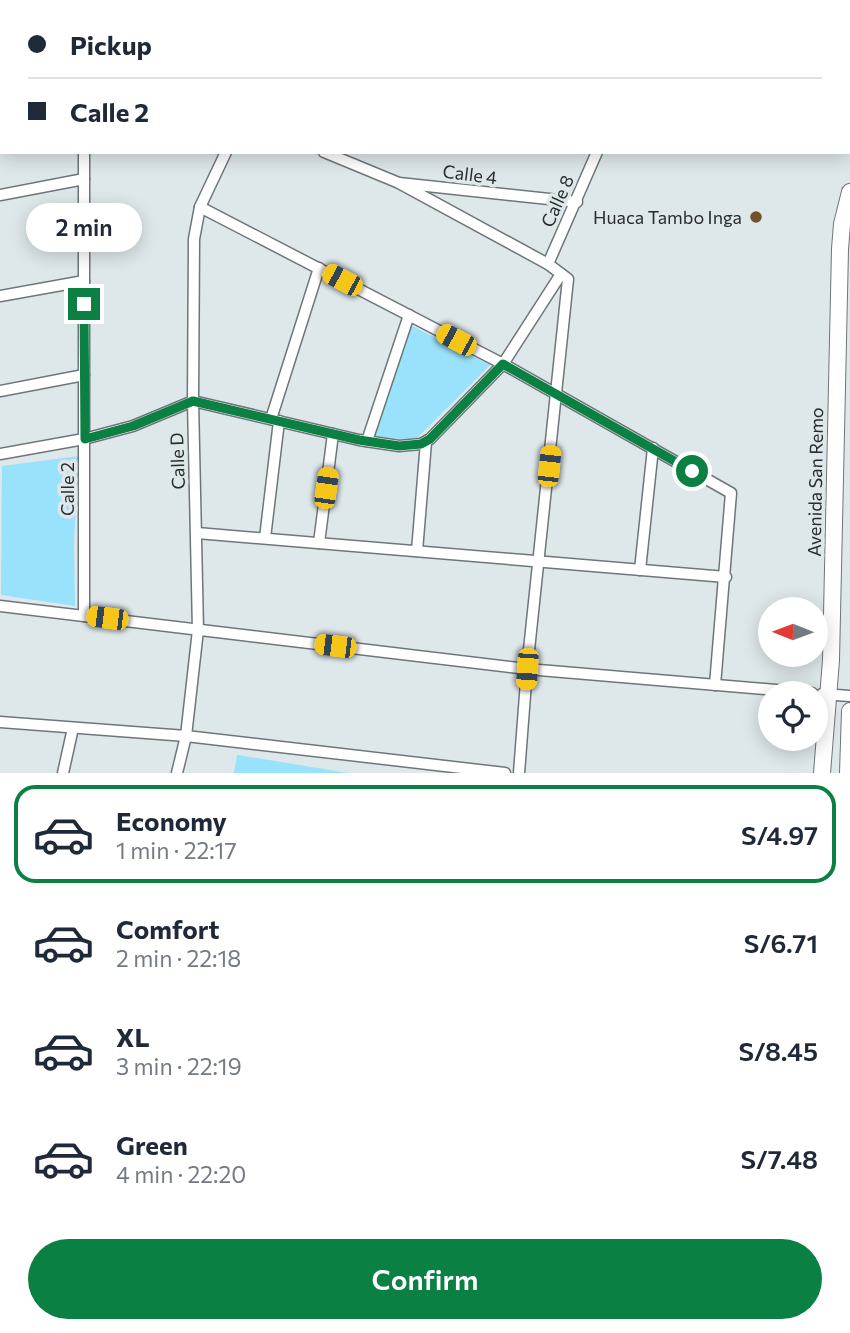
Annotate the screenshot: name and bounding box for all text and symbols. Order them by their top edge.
text: Pickup [70,29,152,60]
text: Calle 2 [70,96,149,127]
street label: Calle 4 [442,160,499,188]
street label: Calle 8 [536,171,578,230]
callout: 2 min [26,202,142,252]
place label: Huaca Tambo Inga [593,206,742,228]
marker: Huaca Tambo Inga [748,209,764,225]
text: 2 min [56,213,112,241]
car [319,261,366,299]
route end [68,288,100,320]
car [433,321,480,359]
street label: Avenida San Remo [803,407,827,557]
street label: Calle D [165,432,189,490]
car [537,444,562,488]
route start [676,455,708,487]
street label: Calle 2 [56,462,78,516]
car [313,466,340,510]
north arrow [758,597,828,667]
map controls [758,597,828,751]
car [85,605,130,631]
car [313,633,358,659]
car [516,647,539,691]
button: locate [758,681,828,751]
icon: car [32,803,95,866]
text: Economy [116,805,227,836]
text: S/4.97 [741,819,818,850]
text: 1 min · 22:17 [116,836,237,864]
icon: car [32,911,95,974]
text: Comfort [116,913,219,944]
text: S/6.71 [744,927,818,958]
text: 2 min · 22:18 [116,944,241,972]
icon: car [32,1019,95,1082]
text: XL [116,1021,150,1052]
text: S/8.45 [739,1035,818,1066]
text: 3 min · 22:19 [116,1052,242,1080]
icon: car [32,1127,95,1190]
text: Green [116,1129,188,1160]
text: S/7.48 [740,1143,818,1174]
text: 4 min · 22:20 [116,1160,246,1188]
button: Confirm [28,1239,822,1319]

